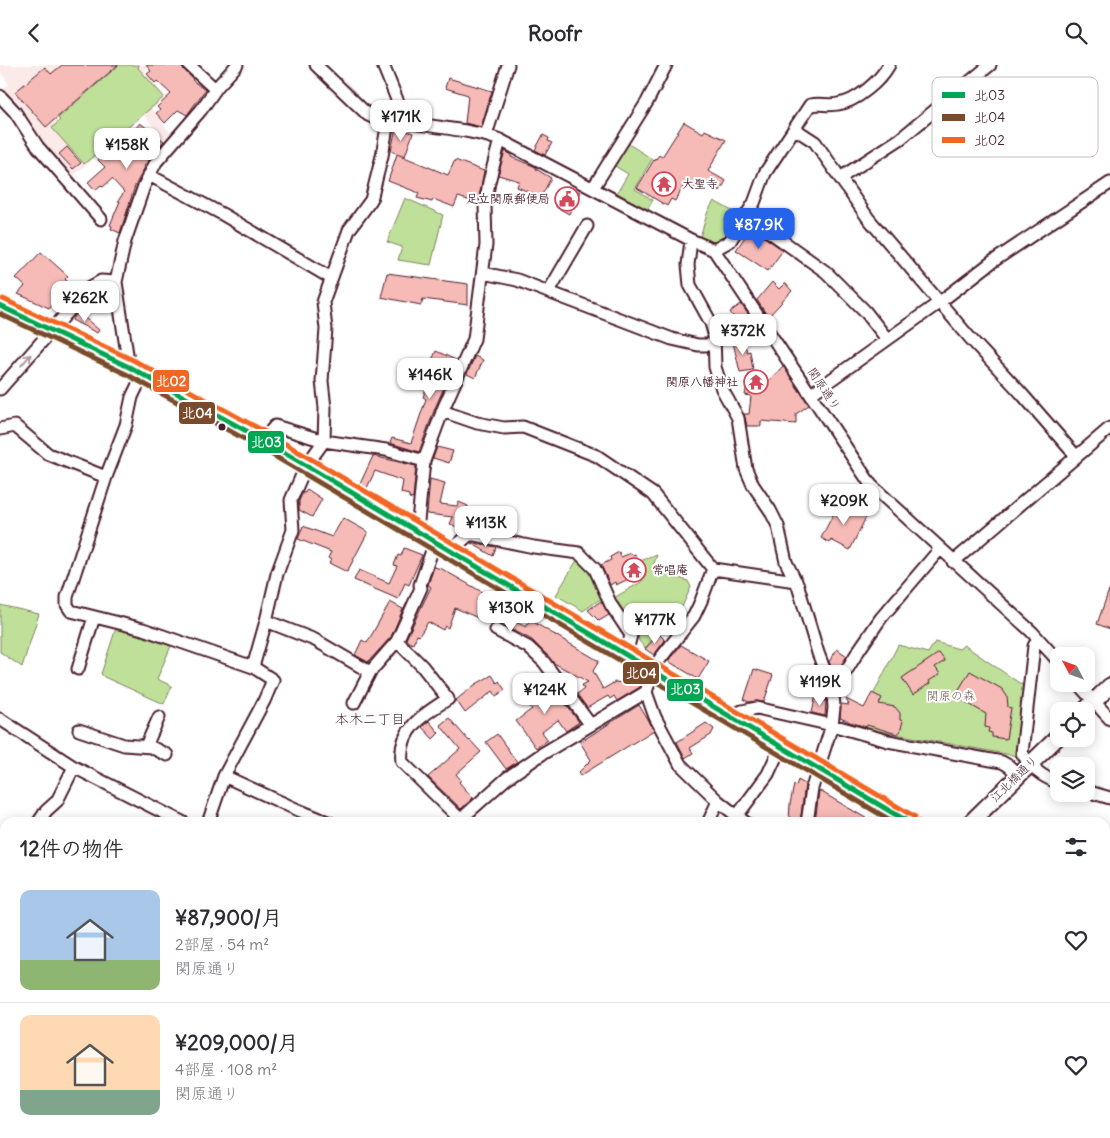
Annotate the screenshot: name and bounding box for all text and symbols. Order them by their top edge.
icon: back [20,19,48,47]
text: Roofr [528,19,582,47]
icon: search [1062,19,1090,47]
legend [932,77,1098,157]
text: 北03 [974,86,1005,104]
pin: ¥171K [366,99,436,142]
text: ¥171K [381,106,421,126]
text: 北04 [974,108,1005,126]
pin: ¥158K [92,127,162,170]
text: 北02 [974,131,1005,149]
text: ¥158K [105,134,149,154]
temple icon: 大聖寺 [651,171,677,197]
place label: 大聖寺 [682,176,718,191]
public building icon: 足立関原郵便局 [554,186,580,212]
place label: 足立関原郵便局 [466,191,550,206]
pin: ¥87.9K [718,207,800,250]
text: ¥87.9K [735,214,783,234]
pin: ¥262K [50,281,120,323]
text: ¥262K [62,287,108,307]
pin: ¥372K [708,313,778,356]
text: ¥372K [721,320,765,340]
one-way arrow [20,353,32,366]
pin: ¥146K [395,357,465,400]
text: ¥146K [408,364,452,384]
street label: 関原通り [805,365,844,413]
line badge: 北02 [152,369,190,393]
temple icon: 関原八幡神社 [743,369,769,395]
text: 北02 [156,372,187,390]
place label: 関原八幡神社 [666,374,738,389]
line badge: 北04 [178,401,216,425]
text: 北04 [181,404,213,422]
unlabelled marker [217,422,227,432]
line badge: 北03 [247,430,285,454]
text: 北03 [250,433,282,451]
pin: ¥209K [809,483,879,526]
text: ¥209K [820,490,868,510]
pin: ¥113K [451,505,521,548]
text: ¥113K [465,512,507,532]
temple icon: 常唱庵 [621,557,647,583]
place label: 常唱庵 [652,562,688,577]
pin: ¥130K [476,591,546,633]
text: ¥130K [488,597,534,617]
pin: ¥177K [620,603,690,645]
text: ¥177K [634,609,676,629]
north arrow [1050,647,1095,693]
map controls [1050,647,1095,802]
line badge: 北04 [622,661,660,685]
text: 北04 [625,664,657,682]
pin: ¥119K [785,665,855,707]
text: ¥119K [799,671,841,691]
pin: ¥124K [510,673,580,715]
line badge: 北03 [666,678,704,702]
text: ¥124K [523,679,567,699]
text: 北03 [669,680,701,698]
park label: 関原の森 [927,688,975,703]
button: locate [1050,702,1095,747]
district label: 本木二丁目 [335,710,405,728]
street label: 江北橋通り [987,752,1040,805]
button: layers [1050,757,1095,802]
icon: filters [1062,833,1090,861]
text: 12件の物件 [20,835,124,862]
text: ¥87,900/月 [175,904,282,931]
icon: home [60,910,120,970]
icon: heart [1062,926,1090,954]
text: 2部屋 · 54 m² [175,934,269,954]
text: 関原通り [175,958,239,978]
text: ¥209,000/月 [175,1029,299,1056]
icon: home [60,1035,120,1095]
icon: heart [1062,1051,1090,1079]
text: 4部屋 · 108 m² [175,1059,277,1079]
text: 関原通り [175,1083,239,1103]

